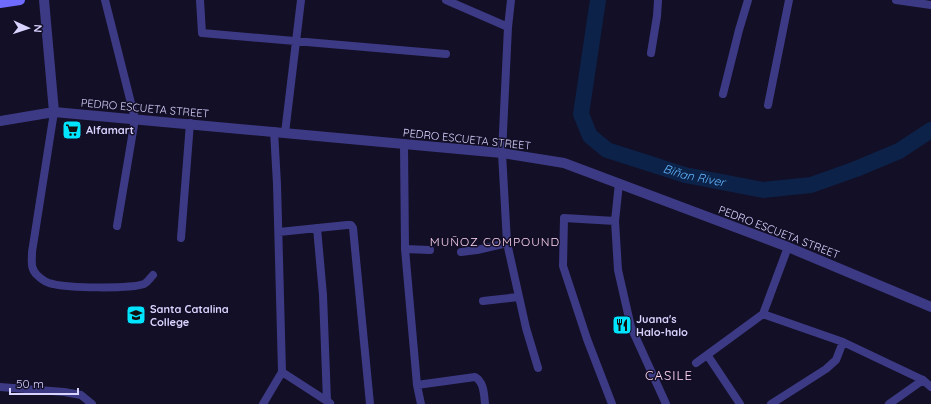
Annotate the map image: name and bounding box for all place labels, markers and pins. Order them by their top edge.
supermarket icon: Alfamart [61,119,83,141]
place label: Alfamart [86,123,134,137]
place label: Santa Catalina College [150,302,229,329]
school or university icon: Santa Catalina College [125,304,147,326]
place label: Juana's Halo-halo [636,312,688,339]
restaurant icon: Juana's Halo-halo [611,314,633,336]

